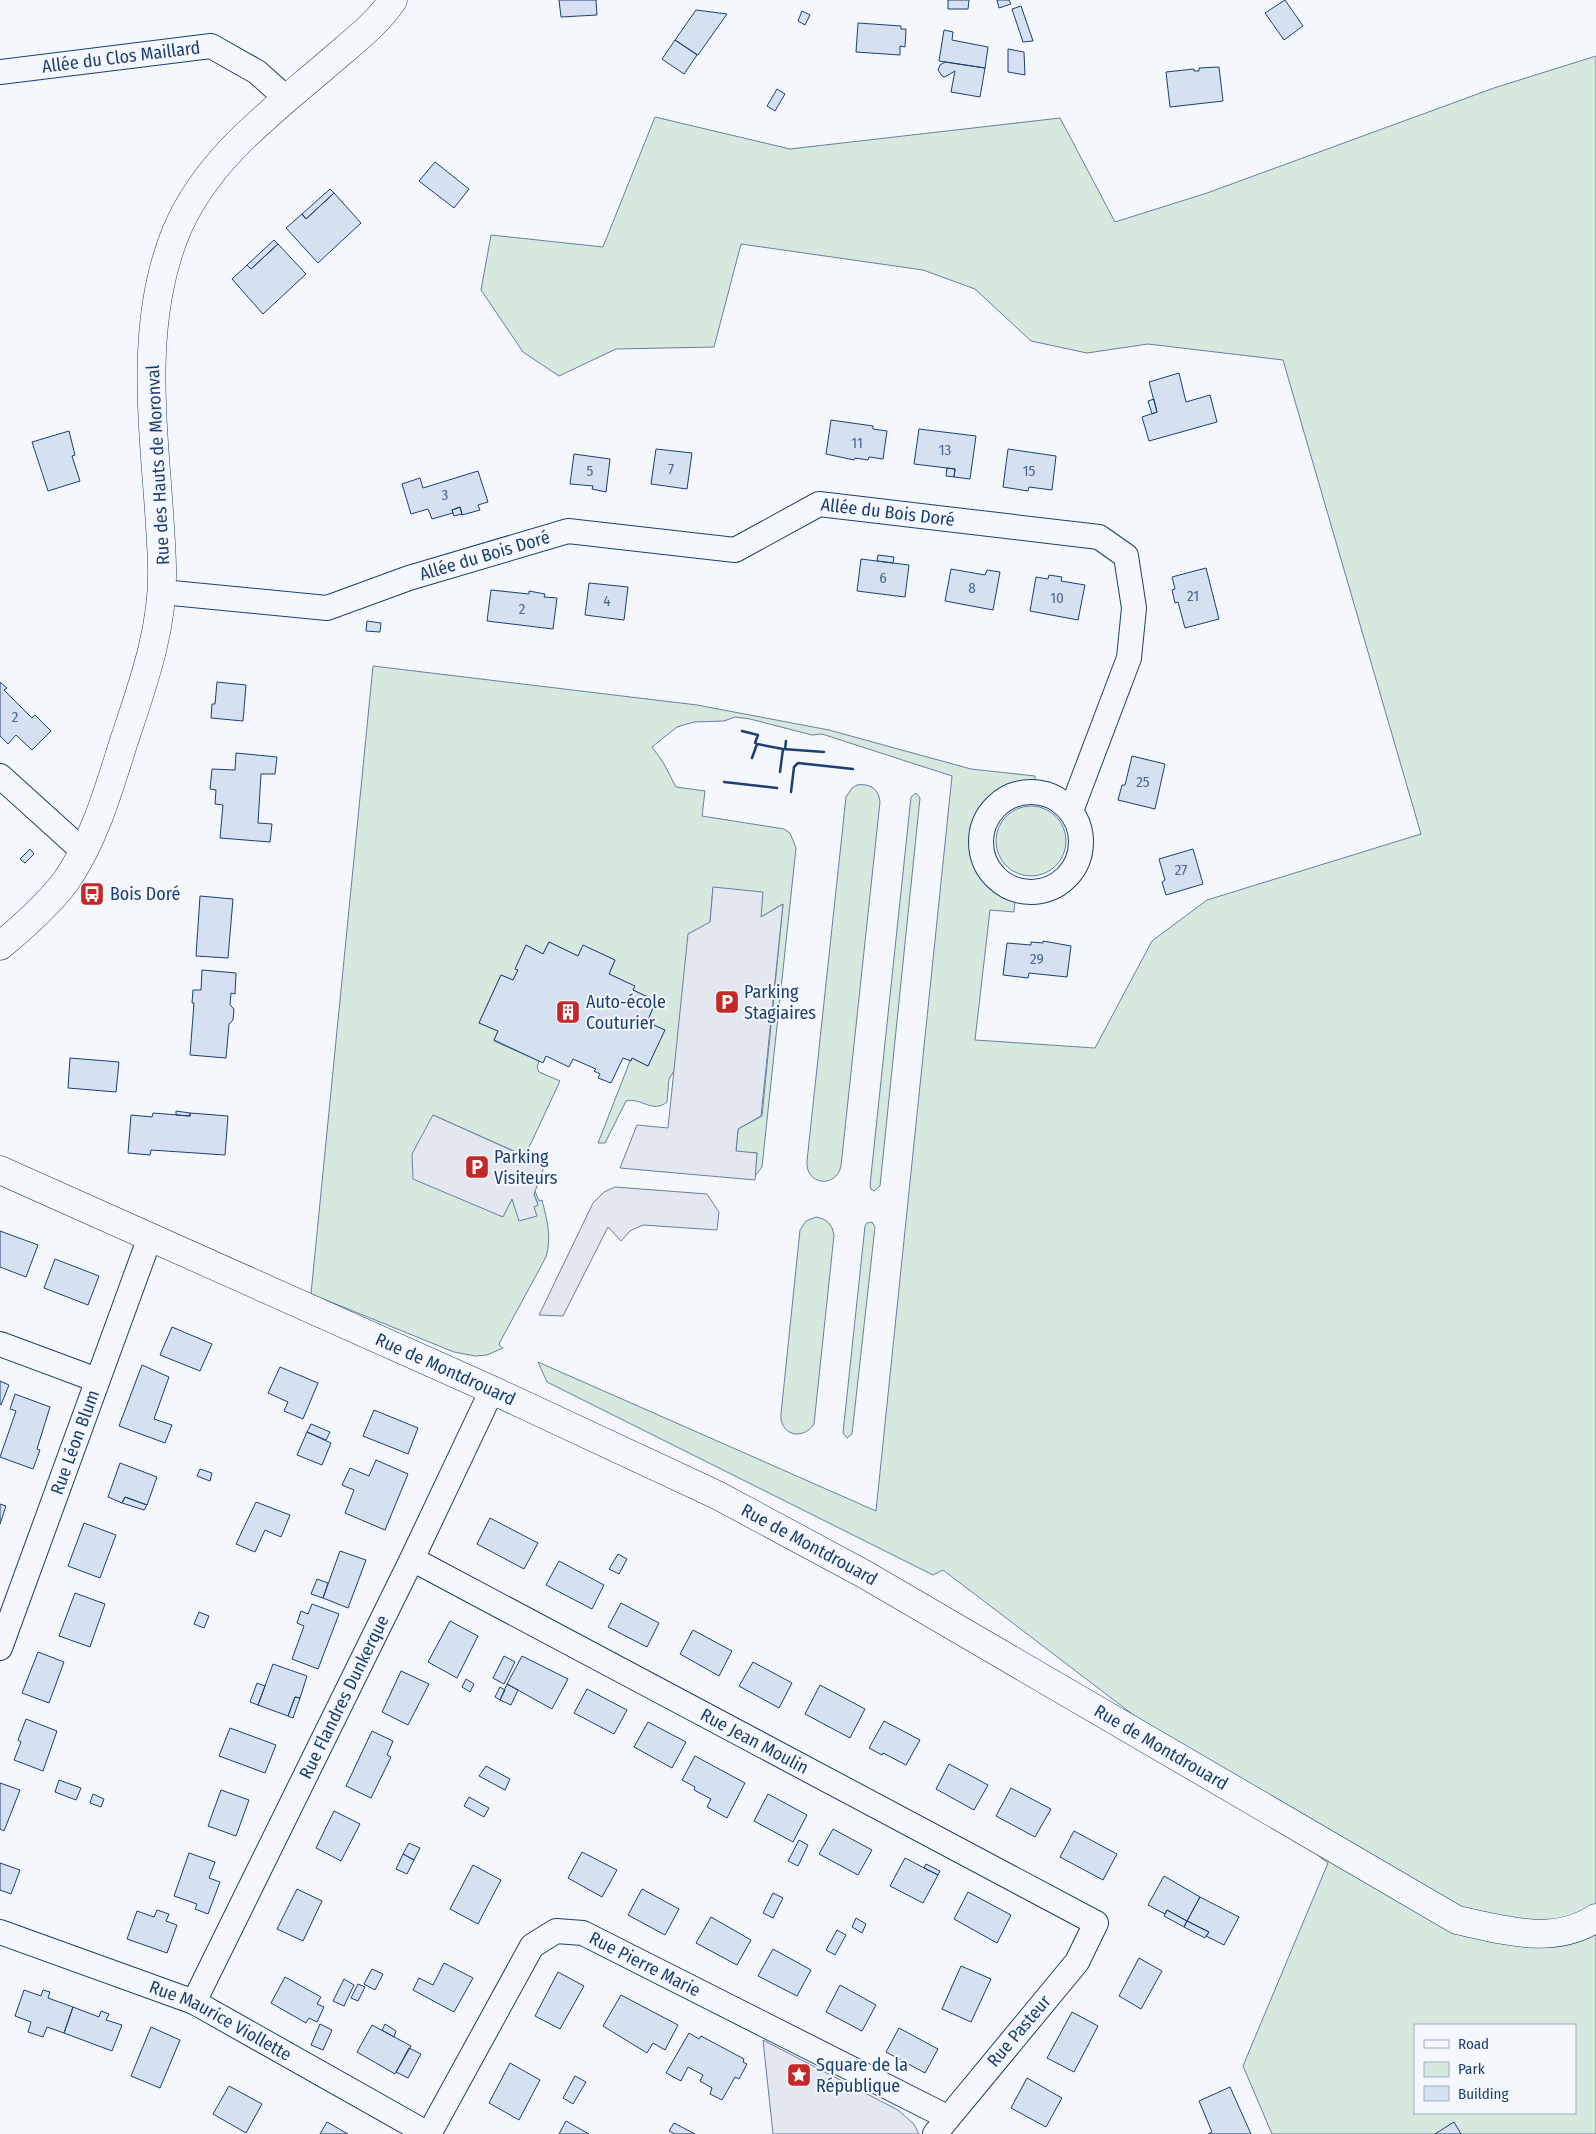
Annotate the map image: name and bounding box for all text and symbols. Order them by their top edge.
street label: Allée du Clos Maillard [41,36,201,78]
street label: Rue des Hauts de Moronval [142,364,174,566]
house number: 11 [851,434,863,452]
house number: 13 [939,441,952,459]
house number: 7 [668,460,674,478]
house number: 5 [587,462,594,480]
house number: 15 [1023,462,1035,480]
house number: 3 [442,486,449,504]
street label: Allée du Bois Doré [820,493,956,531]
street label: Allée du Bois Doré [417,526,552,585]
house number: 6 [879,569,887,587]
house number: 8 [968,579,976,597]
house number: 21 [1187,587,1199,605]
house number: 10 [1050,589,1064,607]
house number: 4 [603,592,611,610]
house number: 2 [519,600,526,618]
house number: 2 [12,708,19,726]
house number: 25 [1136,773,1150,791]
house number: 27 [1175,861,1187,879]
bus stop icon: Bois Doré [79,881,105,907]
place label: Bois Doré [110,883,180,905]
house number: 29 [1030,950,1044,968]
place label: Parking Stagiaires [744,981,816,1024]
parking icon: Parking Stagiaires [714,989,740,1015]
place label: Auto-école Couturier [586,991,666,1034]
building icon: Auto-école Couturier [555,999,581,1025]
place label: Parking Visiteurs [494,1146,558,1189]
parking icon: Parking Visiteurs [464,1154,490,1180]
street label: Rue de Montdrouard [372,1328,519,1410]
street label: Rue Léon Blum [46,1387,104,1498]
street label: Rue de Montdrouard [737,1499,881,1590]
street label: Rue Flandres Dunkerque [295,1611,394,1782]
street label: Rue de Montdrouard [1090,1700,1232,1795]
street label: Rue Jean Moulin [697,1704,812,1779]
street label: Rue Pierre Marie [585,1927,704,2002]
street label: Rue Maurice Viollette [146,1976,295,2066]
street label: Rue Pasteur [982,1990,1056,2072]
legend [1414,2024,1576,2114]
text: Road [1458,2035,1489,2053]
place label: Square de la République [816,2054,908,2097]
text: Park [1458,2060,1485,2078]
place icon: Square de la République [786,2062,812,2088]
text: Building [1458,2085,1509,2103]

